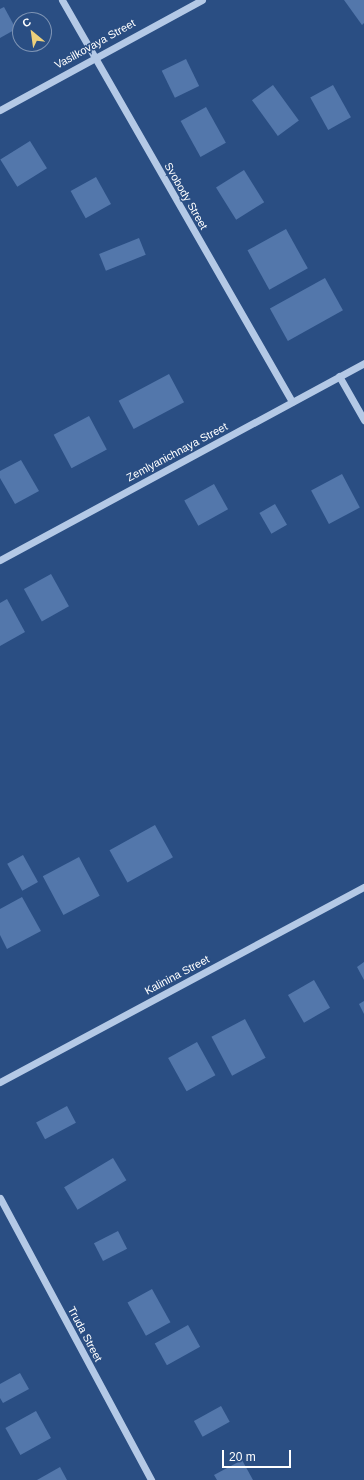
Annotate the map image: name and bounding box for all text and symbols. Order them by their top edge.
north arrow [12,12,52,52]
text: С [20,15,33,30]
street label: Vasilkovaya Street [52,16,138,72]
street label: Svobody Street [161,160,211,232]
street label: Zemlyanichnaya Street [124,420,230,484]
street label: Kalinina Street [142,952,212,998]
street label: Truda Street [65,1304,105,1364]
scale bar [224,1442,293,1468]
text: 20 m [229,1450,256,1464]

